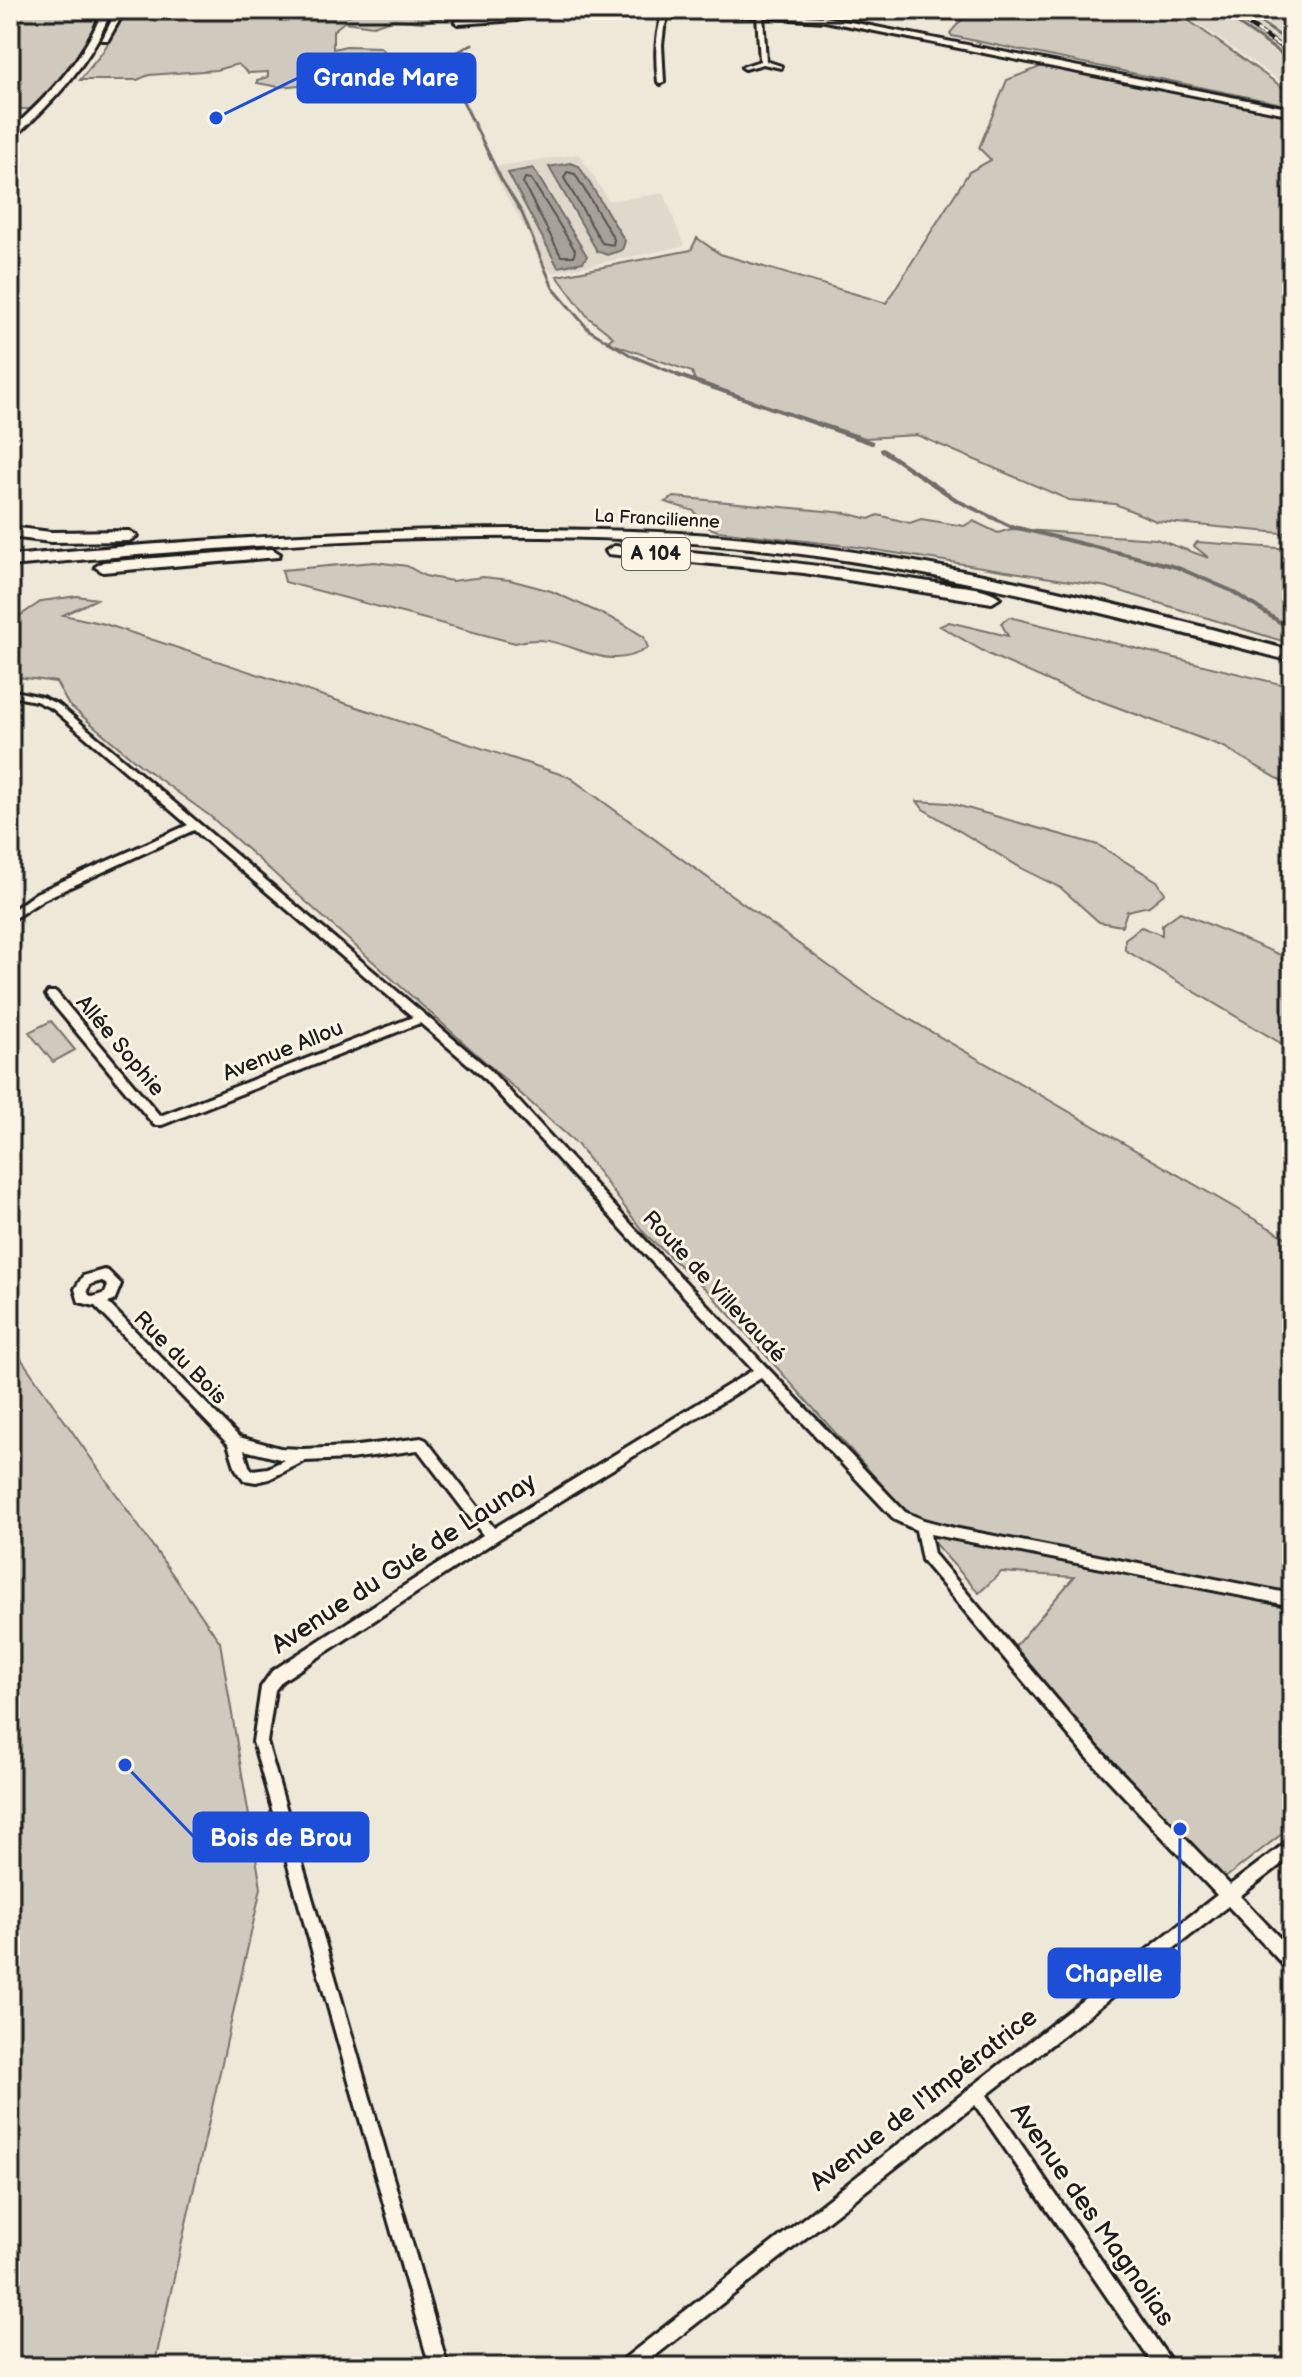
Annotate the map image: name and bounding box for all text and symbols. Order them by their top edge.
callout: Grande Mare [298,54,475,102]
text: Grande Mare [313,64,459,93]
street label: La Francilienne [594,505,721,533]
road number: A 104 [622,538,690,570]
street label: Allée Sophie [70,990,170,1102]
street label: Avenue Allou [219,1015,347,1087]
street label: Route de Villevaudé [636,1205,792,1369]
street label: Rue du Bois [128,1306,233,1411]
street label: Avenue du Gué de Launay [266,1467,542,1661]
callout: Bois de Brou [194,1813,368,1861]
text: Bois de Brou [210,1824,352,1853]
callout: Chapelle [1049,1949,1179,1997]
text: Chapelle [1065,1960,1163,1989]
street label: Avenue de l'Impératrice [804,2002,1044,2198]
street label: Avenue des Magnolias [1003,2097,1181,2333]

